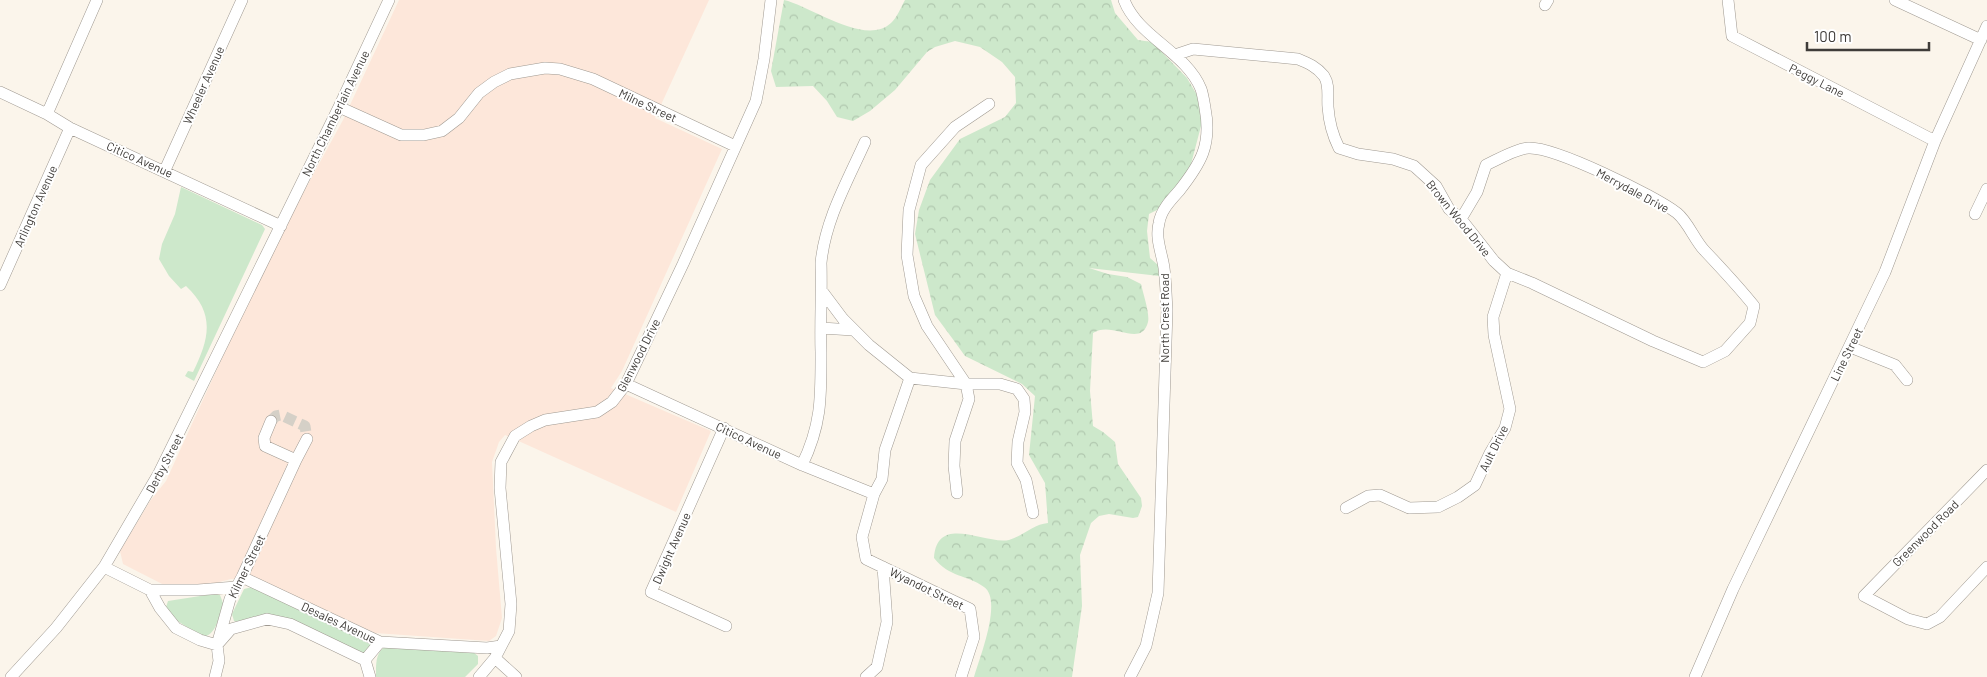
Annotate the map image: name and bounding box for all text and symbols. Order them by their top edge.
scale bar [1807,20,1930,52]
text: 100 m [1814,27,1852,45]
street label: Wheeler Avenue [180,44,226,126]
street label: North Chamberlain Avenue [298,48,372,178]
street label: Peggy Lane [1787,60,1847,100]
street label: Milne Street [617,85,679,125]
street label: Citico Avenue [105,138,175,180]
street label: Arlington Avenue [11,163,59,249]
street label: Merrydale Drive [1594,165,1672,215]
street label: Brown Wood Drive [1424,177,1494,259]
street label: North Crest Road [1157,273,1171,363]
street label: Glenwood Drive [614,316,662,394]
street label: Line Street [1827,325,1865,383]
street label: Citico Avenue [714,419,784,461]
street label: Ault Drive [1476,422,1510,474]
street label: Derby Street [142,431,186,495]
street label: Greenwood Road [1889,497,1961,569]
street label: Dwight Avenue [649,510,693,586]
street label: Kilmer Street [225,532,267,600]
street label: Wyandot Street [888,564,966,612]
street label: Desales Avenue [299,599,379,645]

